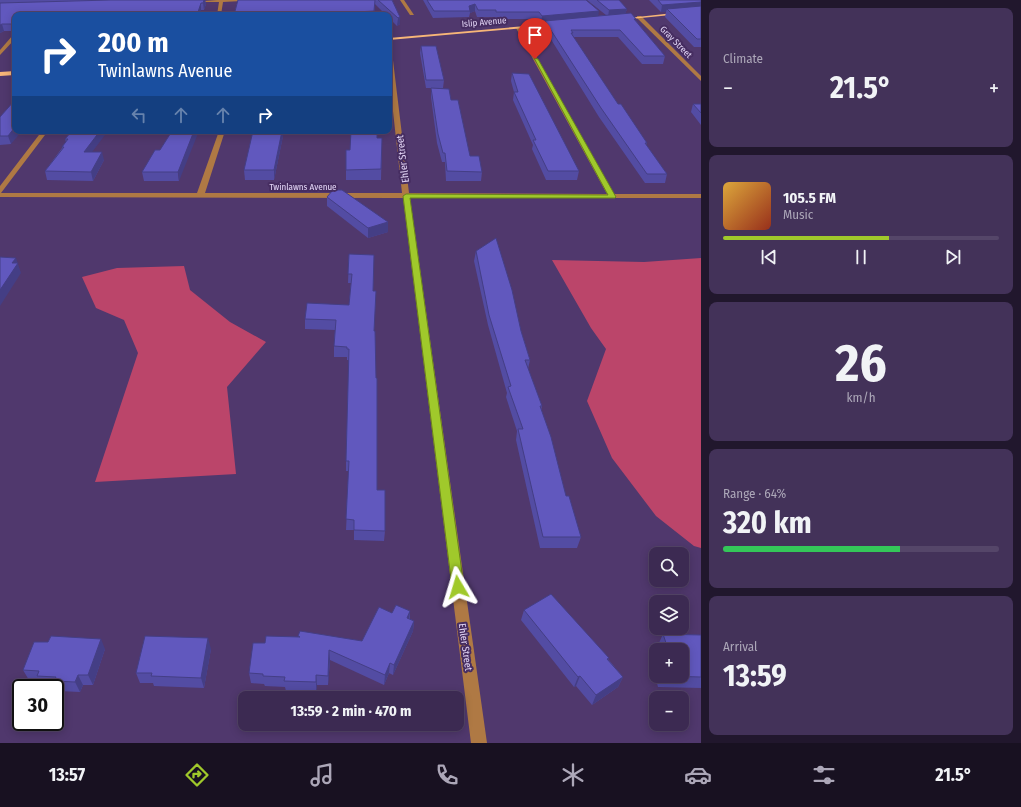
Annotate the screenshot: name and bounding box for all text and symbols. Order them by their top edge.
street label: Islip Avenue [461,15,507,29]
pin [518,18,552,59]
icon: arrive [524,24,546,46]
street label: Gray Street [658,24,694,60]
text: 200 m [98,26,169,59]
icon: right [32,28,84,80]
text: Climate [723,51,763,66]
text: Twinlawns Avenue [98,60,232,82]
text: 21.5° [830,70,892,106]
text: − [723,75,733,102]
text: + [989,75,999,102]
icon: left [128,104,150,126]
icon: ahead [170,104,192,126]
icon: ahead [212,104,234,126]
icon: right [254,104,276,126]
street label: Ehler Street [394,134,412,183]
street label: Twinlawns Avenue [269,182,337,192]
text: 105.5 FM [783,189,836,207]
text: Music [783,207,813,222]
icon: previous [758,246,780,268]
icon: pause [850,246,872,268]
icon: next [942,246,964,268]
text: 26 [835,332,887,395]
text: km/h [847,390,876,405]
text: Range · 64% [723,486,786,501]
text: 320 km [723,505,812,541]
map controls [649,547,689,731]
button: search [649,547,689,587]
position arrow [437,566,479,608]
button: layers [649,595,689,635]
street label: Ehler Street [456,623,474,672]
text: Arrival [723,639,757,654]
button: + [649,643,689,683]
text: 13:59 [723,658,787,694]
speed limit sign: 30 [12,679,64,731]
button: − [649,691,689,731]
text: 13:59 · 2 min · 470 m [291,702,411,720]
icon: directions [183,761,211,789]
icon: music [308,761,336,789]
icon: phone [433,761,461,789]
icon: climate [559,761,587,789]
icon: car [684,761,712,789]
icon: filters [810,761,838,789]
text: 13:57 [49,764,85,786]
text: 21.5° [935,764,972,786]

